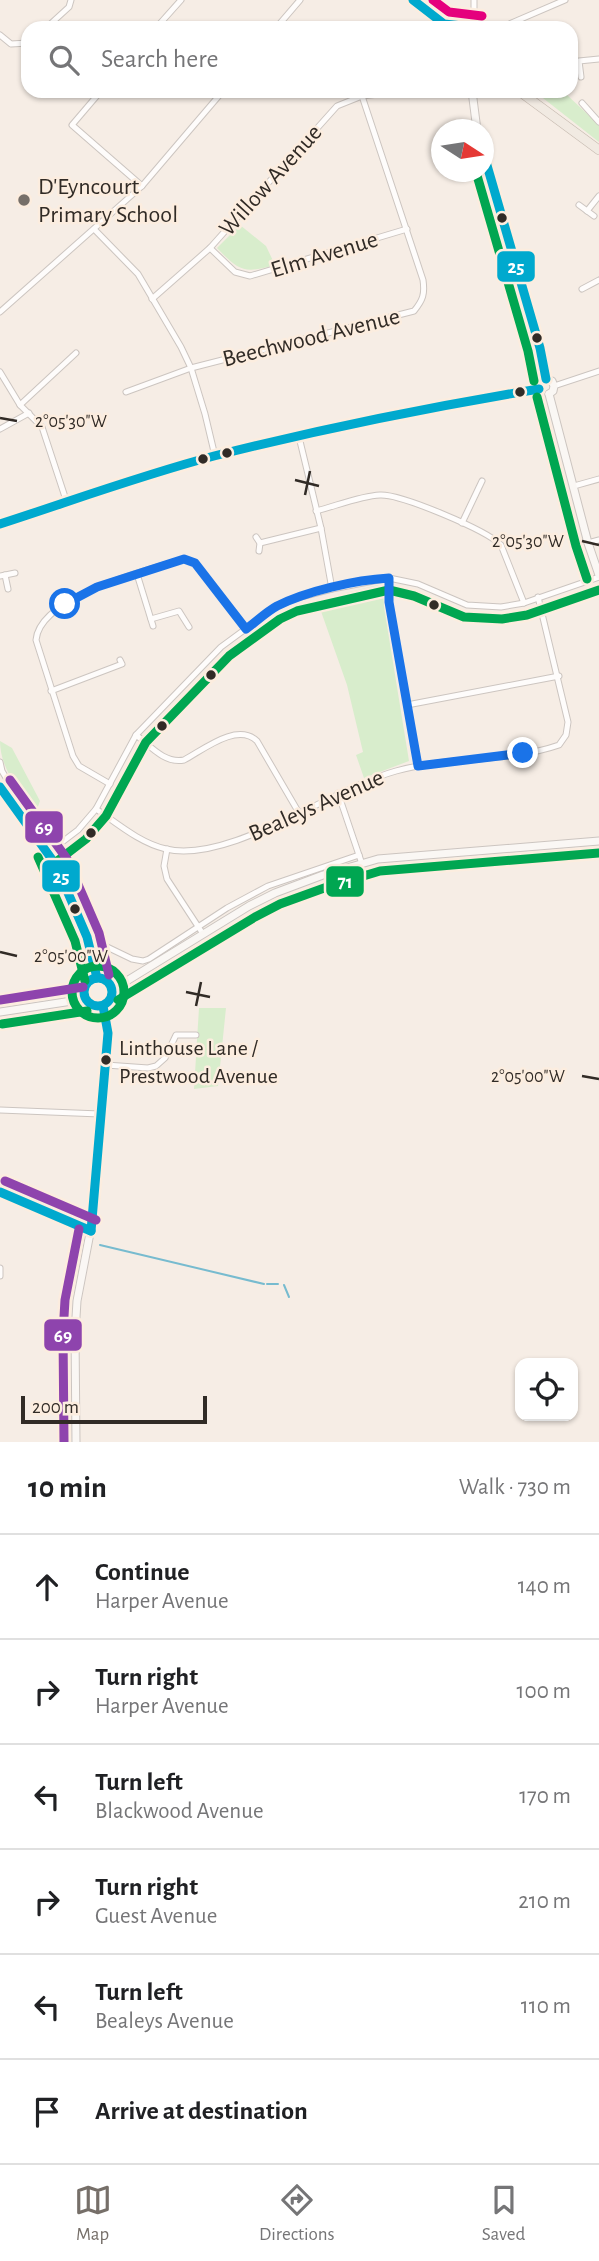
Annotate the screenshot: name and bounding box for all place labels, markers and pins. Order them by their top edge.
place label: D'Eyncourt Primary School [38,175,178,227]
marker: D'Eyncourt Primary School [16,192,32,208]
unlabelled marker [495,211,509,225]
unlabelled marker [530,331,544,345]
unlabelled marker [513,385,527,399]
unlabelled marker [220,446,234,460]
unlabelled marker [196,452,210,466]
unlabelled marker [427,598,441,612]
unlabelled marker [204,668,218,682]
unlabelled marker [155,719,169,733]
unlabelled marker [84,826,98,840]
unlabelled marker [68,902,82,916]
place label: Linthouse Lane / Prestwood Avenue [119,1037,278,1087]
marker: Linthouse Lane / Prestwood Avenue [99,1053,113,1067]

